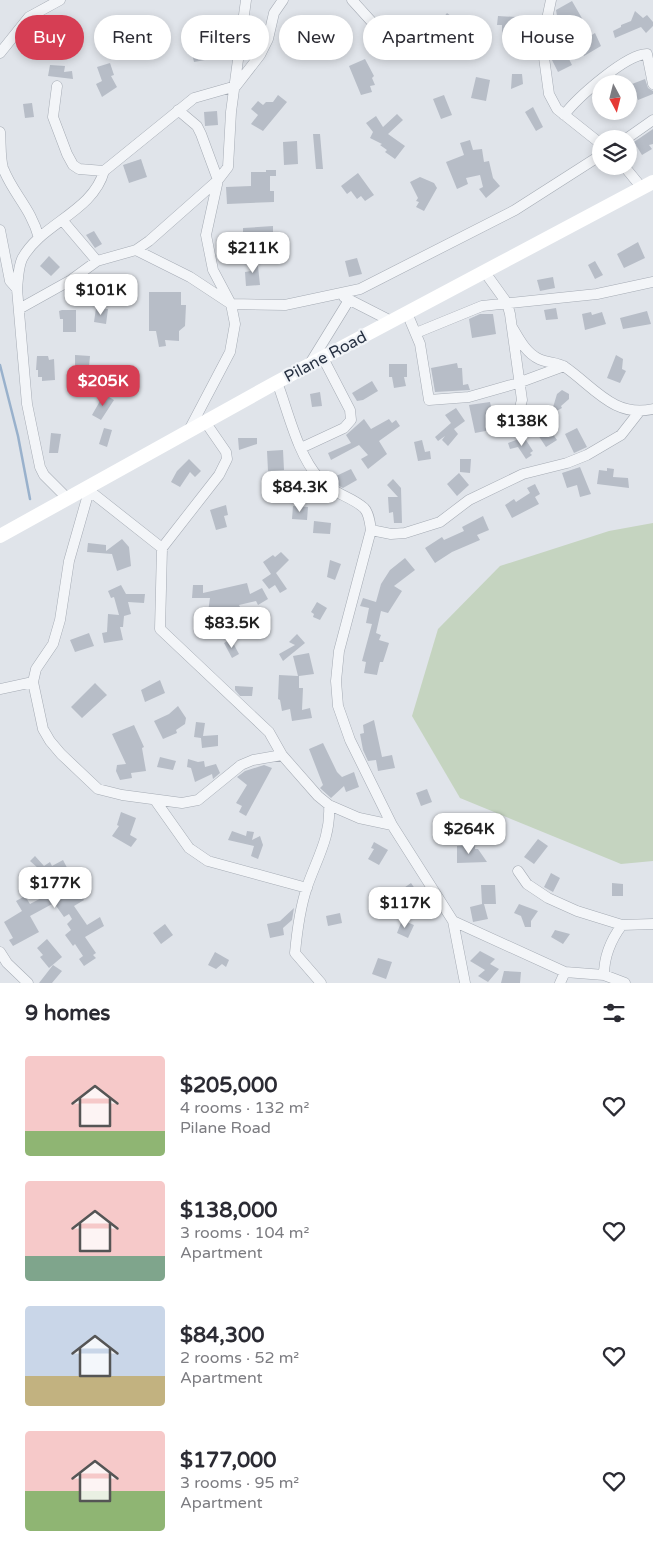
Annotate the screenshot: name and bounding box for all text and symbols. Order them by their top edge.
chip: Buy [15,15,84,60]
chip: Rent [94,15,171,60]
chip: Filters [181,15,269,60]
chip: New [279,15,353,60]
chip: Apartment [363,15,492,60]
chip: House [502,15,592,60]
north arrow [592,75,638,120]
map controls [592,75,637,175]
button: layers [592,130,637,175]
pin: $211K [218,232,288,274]
text: $211K [228,238,278,258]
pin: $101K [66,274,136,316]
text: $101K [76,280,126,300]
street label: Pilane Road [281,327,370,387]
pin: $205K [68,364,138,407]
text: $205K [78,371,128,391]
pin: $138K [487,404,557,447]
text: $138K [497,411,547,431]
pin: $84.3K [259,470,341,513]
text: $84.3K [273,477,327,497]
pin: $83.5K [191,606,273,649]
text: $83.5K [205,613,259,633]
pin: $264K [434,812,504,855]
text: $264K [444,819,494,839]
pin: $177K [20,866,90,909]
text: $177K [30,873,80,893]
pin: $117K [370,886,440,929]
text: $117K [380,893,430,913]
icon: filters [600,999,628,1027]
text: 9 homes [25,1001,110,1026]
text: $205,000 [180,1073,277,1098]
icon: home [65,1076,125,1136]
icon: heart [600,1092,628,1120]
text: 4 rooms · 132 m² [180,1098,309,1118]
text: Pilane Road [180,1118,271,1138]
text: $138,000 [180,1198,278,1223]
icon: home [65,1201,125,1261]
icon: heart [600,1217,628,1245]
text: 3 rooms · 104 m² [180,1223,309,1243]
text: Apartment [180,1243,263,1263]
text: $84,300 [180,1323,264,1348]
icon: home [65,1326,125,1386]
icon: heart [600,1342,628,1370]
text: 2 rooms · 52 m² [180,1348,299,1368]
text: Apartment [180,1368,263,1388]
text: $177,000 [180,1448,276,1473]
icon: home [65,1451,125,1511]
icon: heart [600,1467,628,1495]
text: 3 rooms · 95 m² [180,1473,299,1493]
text: Apartment [180,1493,263,1513]

